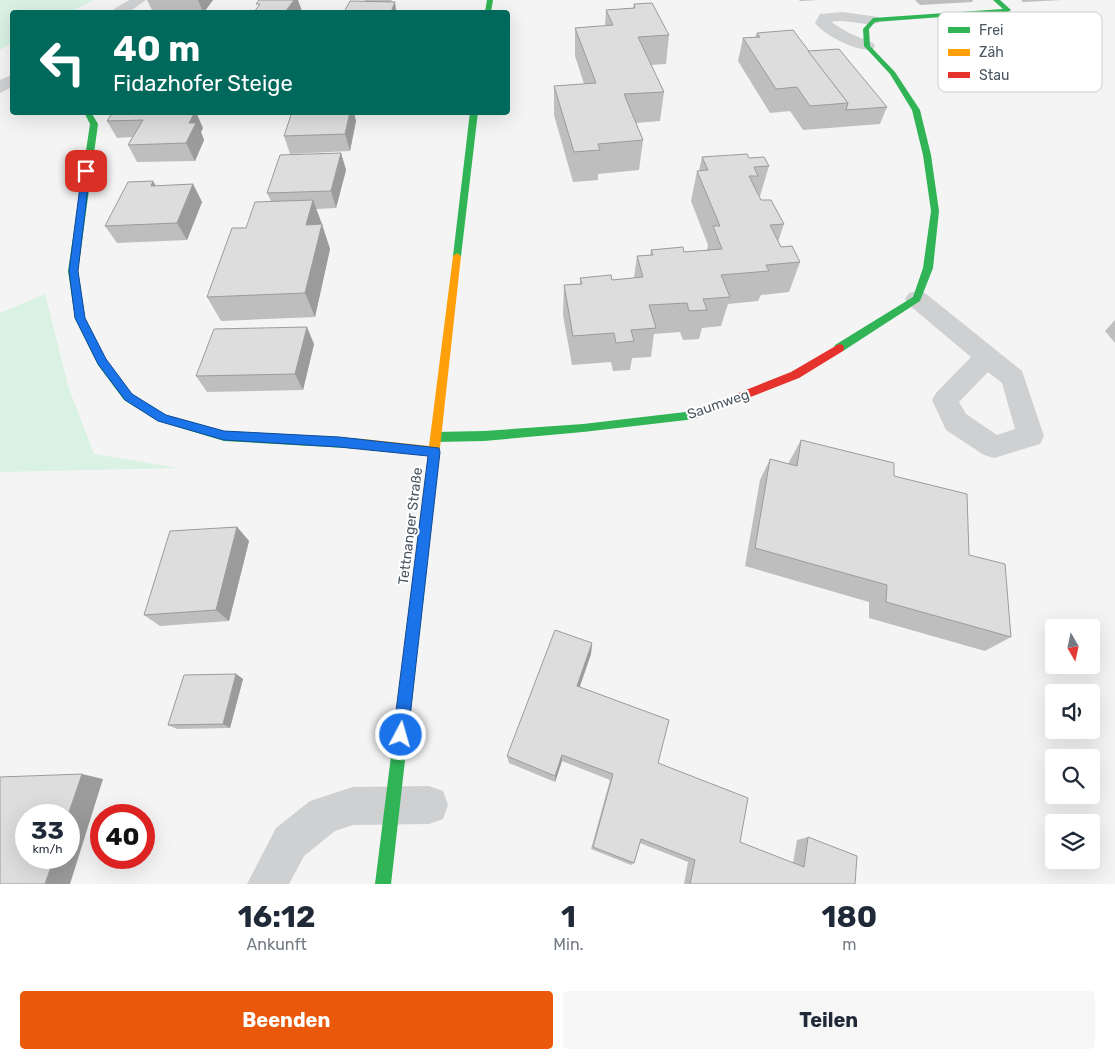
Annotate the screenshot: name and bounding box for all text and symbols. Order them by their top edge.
legend [938,12,1102,92]
text: Frei [979,22,1003,39]
text: 40 m [113,28,200,70]
icon: left [30,30,95,95]
text: Zäh [979,44,1004,61]
text: Stau [979,67,1009,84]
text: Fidazhofer Steige [113,70,293,97]
pin [65,150,107,192]
icon: arrive [72,157,100,185]
street label: Saumweg [685,386,751,423]
street label: Tettnanger Straße [395,466,426,586]
north arrow [1045,619,1100,674]
map controls [1045,619,1100,869]
button: sound [1045,684,1100,739]
position arrow [374,708,426,760]
button: search [1045,749,1100,804]
speed limit sign: 40 [90,804,155,869]
button: layers [1045,814,1100,869]
text: 33 [31,816,64,845]
text: km/h [33,842,62,856]
text: 16:12 [238,899,315,935]
text: 1 [561,899,576,935]
text: 180 [822,899,877,935]
text: Ankunft [247,935,307,954]
text: Min. [553,935,584,954]
text: m [842,935,856,954]
button: Beenden [20,991,553,1049]
button: Teilen [563,991,1095,1049]

